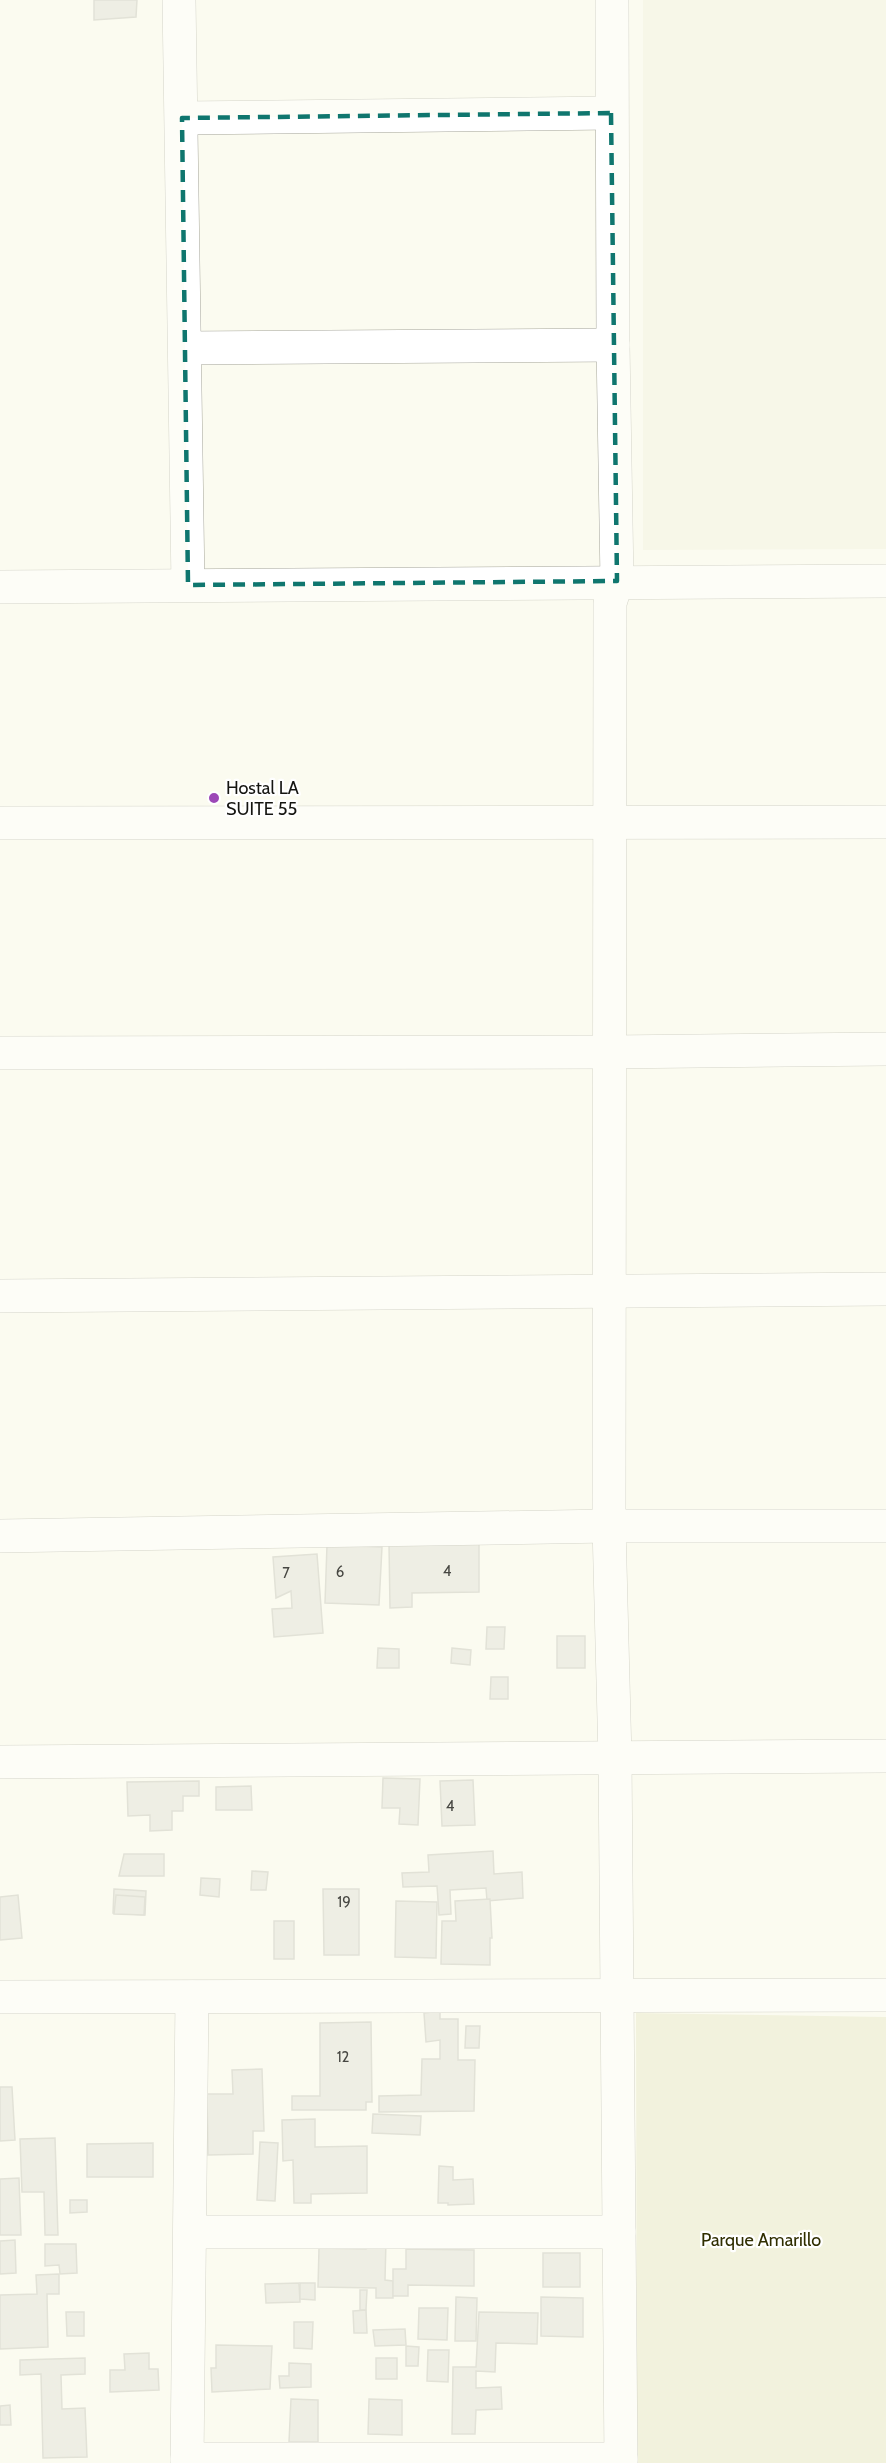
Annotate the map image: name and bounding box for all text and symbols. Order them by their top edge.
place label: Hostal LA SUITE 55 [226,777,299,820]
marker: Hostal LA SUITE 55 [207,791,221,805]
house number: 4 [443,1562,452,1580]
house number: 6 [336,1563,344,1581]
house number: 7 [282,1564,290,1582]
house number: 4 [446,1797,455,1815]
house number: 19 [337,1893,351,1911]
house number: 12 [337,2048,350,2066]
park label: Parque Amarillo [701,2229,821,2251]

